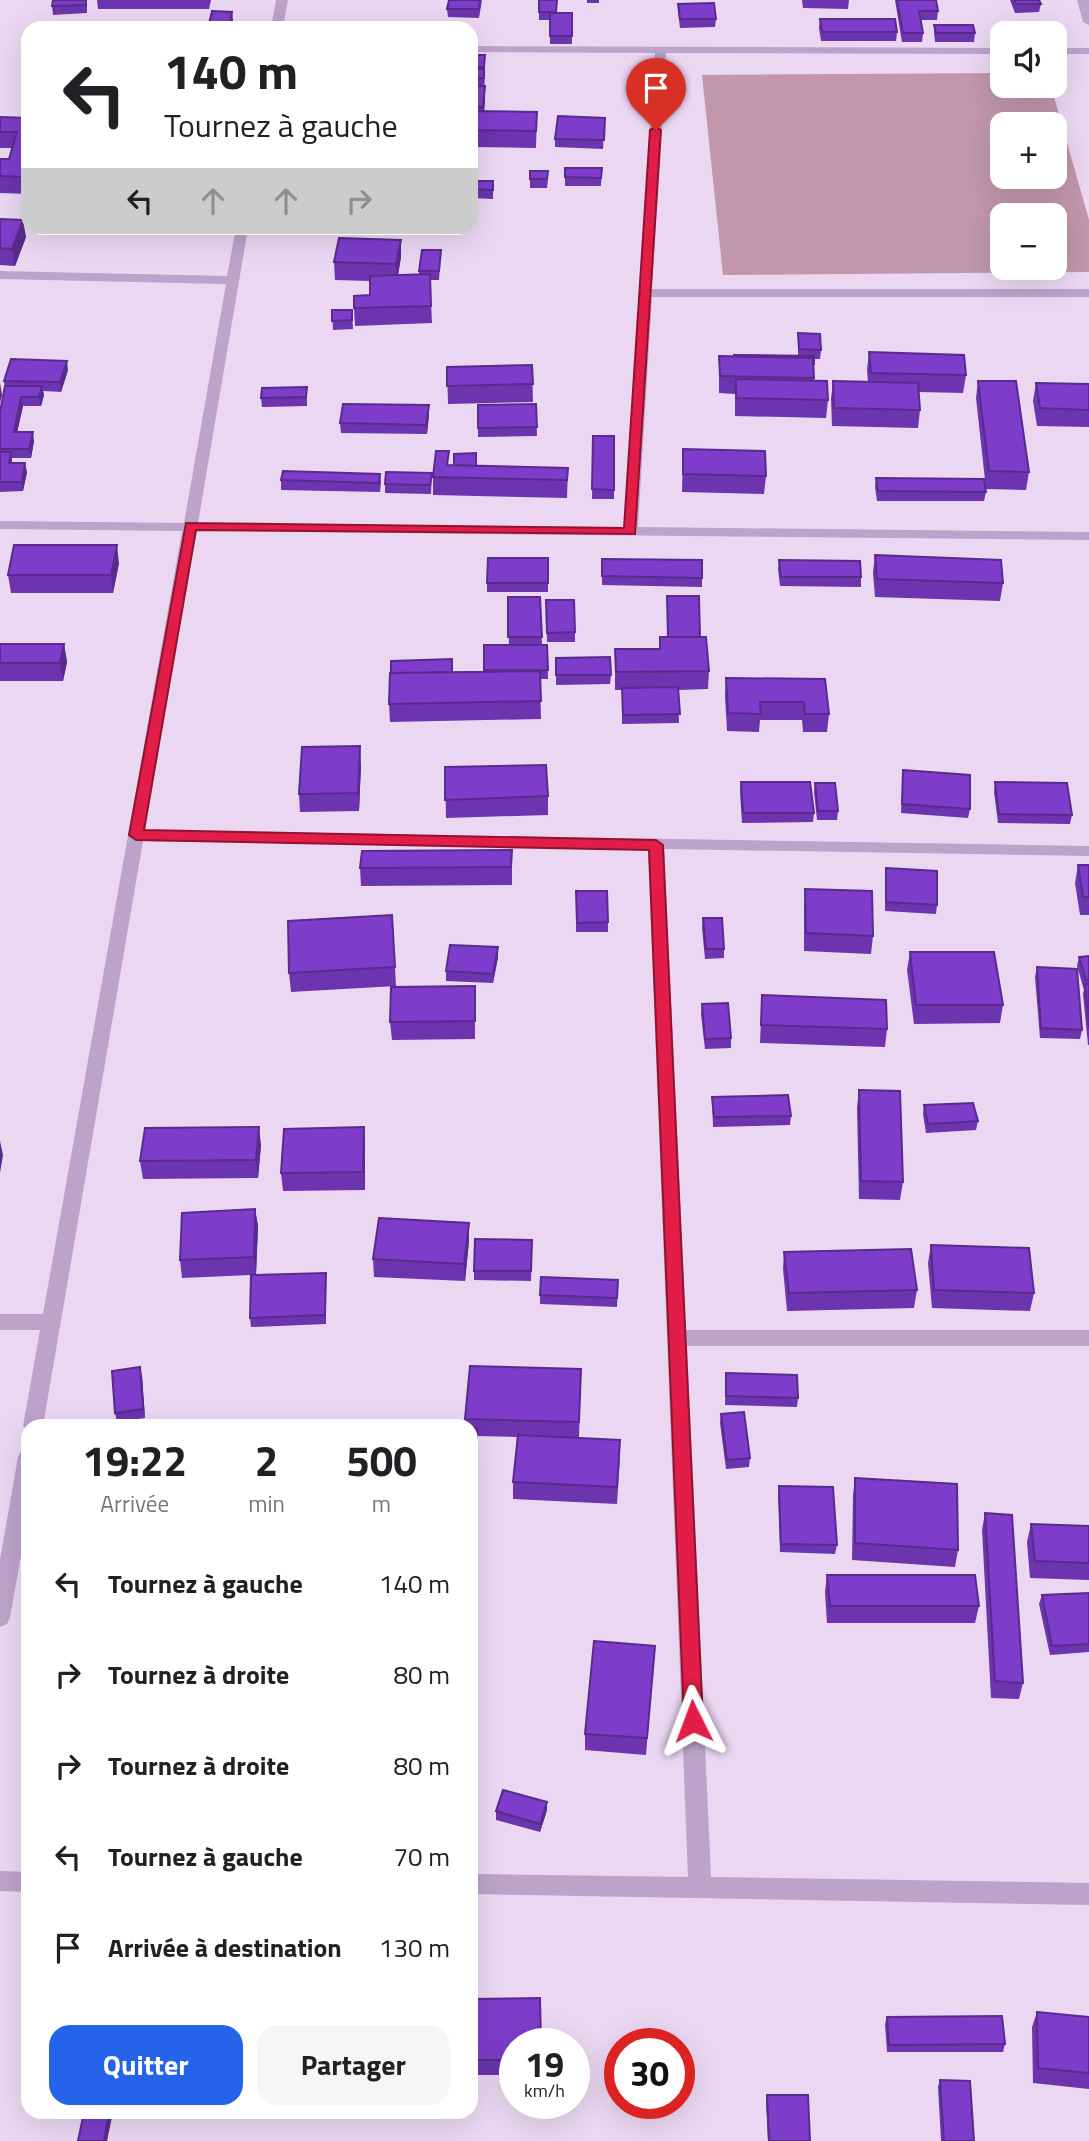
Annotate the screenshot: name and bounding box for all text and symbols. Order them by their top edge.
map controls [990,21,1067,280]
button: sound [990,21,1067,98]
text: 140 m [164,33,298,108]
icon: left [49,49,140,140]
pin [626,58,686,130]
icon: arrive [637,69,675,107]
text: Tournez à gauche [164,101,398,149]
button: + [990,112,1067,189]
icon: left [121,182,159,220]
icon: ahead [194,182,232,220]
icon: ahead [267,182,305,220]
icon: right [340,182,378,220]
button: − [990,203,1067,280]
text: 19:22 [82,1428,187,1492]
text: 2 [255,1428,278,1492]
text: 500 [346,1428,417,1492]
text: Arrivée [100,1486,169,1521]
text: min [248,1486,285,1521]
text: m [372,1486,391,1521]
text: Tournez à gauche [108,1564,303,1603]
text: 140 m [379,1564,450,1603]
icon: left [49,1565,87,1603]
text: Tournez à droite [108,1655,289,1694]
text: 80 m [393,1655,450,1694]
icon: right [49,1656,87,1694]
position arrow [656,1684,730,1758]
text: Tournez à droite [108,1746,289,1785]
text: 80 m [393,1746,450,1785]
icon: right [49,1747,87,1785]
text: Tournez à gauche [108,1837,303,1876]
text: 70 m [393,1837,450,1876]
icon: left [49,1838,87,1876]
text: Arrivée à destination [108,1928,342,1967]
text: 130 m [379,1928,450,1967]
icon: arrive [49,1929,87,1967]
button: Quitter [49,2025,243,2105]
button: Partager [257,2025,450,2105]
speed limit sign: 30 [604,2028,695,2119]
text: 19 [525,2037,564,2091]
text: km/h [524,2077,565,2104]

